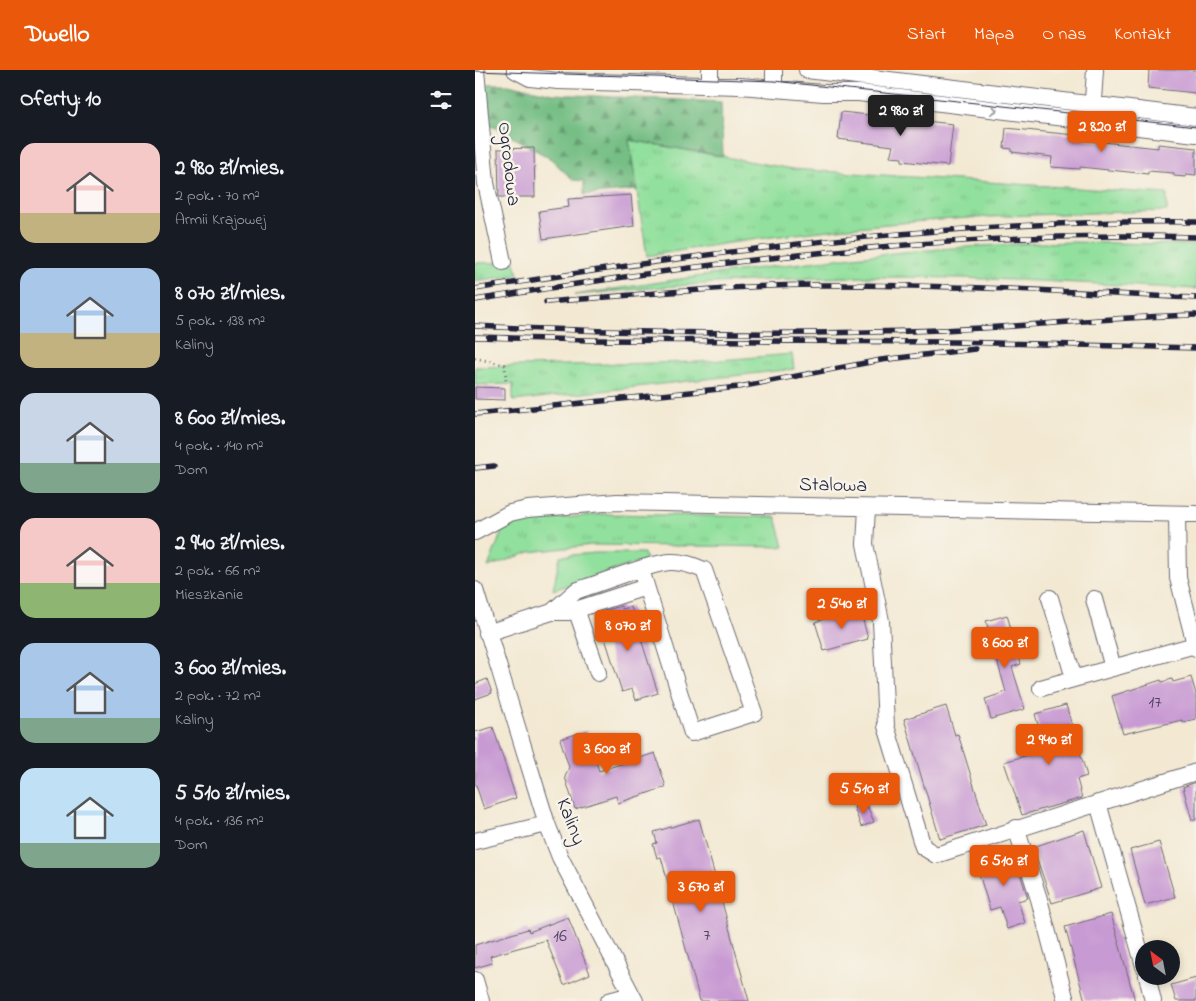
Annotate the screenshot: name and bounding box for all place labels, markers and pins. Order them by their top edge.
pin: 2 980 zł [849,94,953,137]
pin: 2 820 zł [1050,111,1154,153]
pin: 2 540 zł [790,588,894,630]
pin: 8 070 zł [576,610,680,652]
pin: 8 600 zł [953,626,1057,669]
pin: 2 940 zł [997,724,1101,766]
pin: 3 600 zł [555,732,659,775]
pin: 5 510 zł [812,772,916,815]
pin: 6 510 zł [952,844,1056,887]
pin: 3 670 zł [649,870,753,913]

